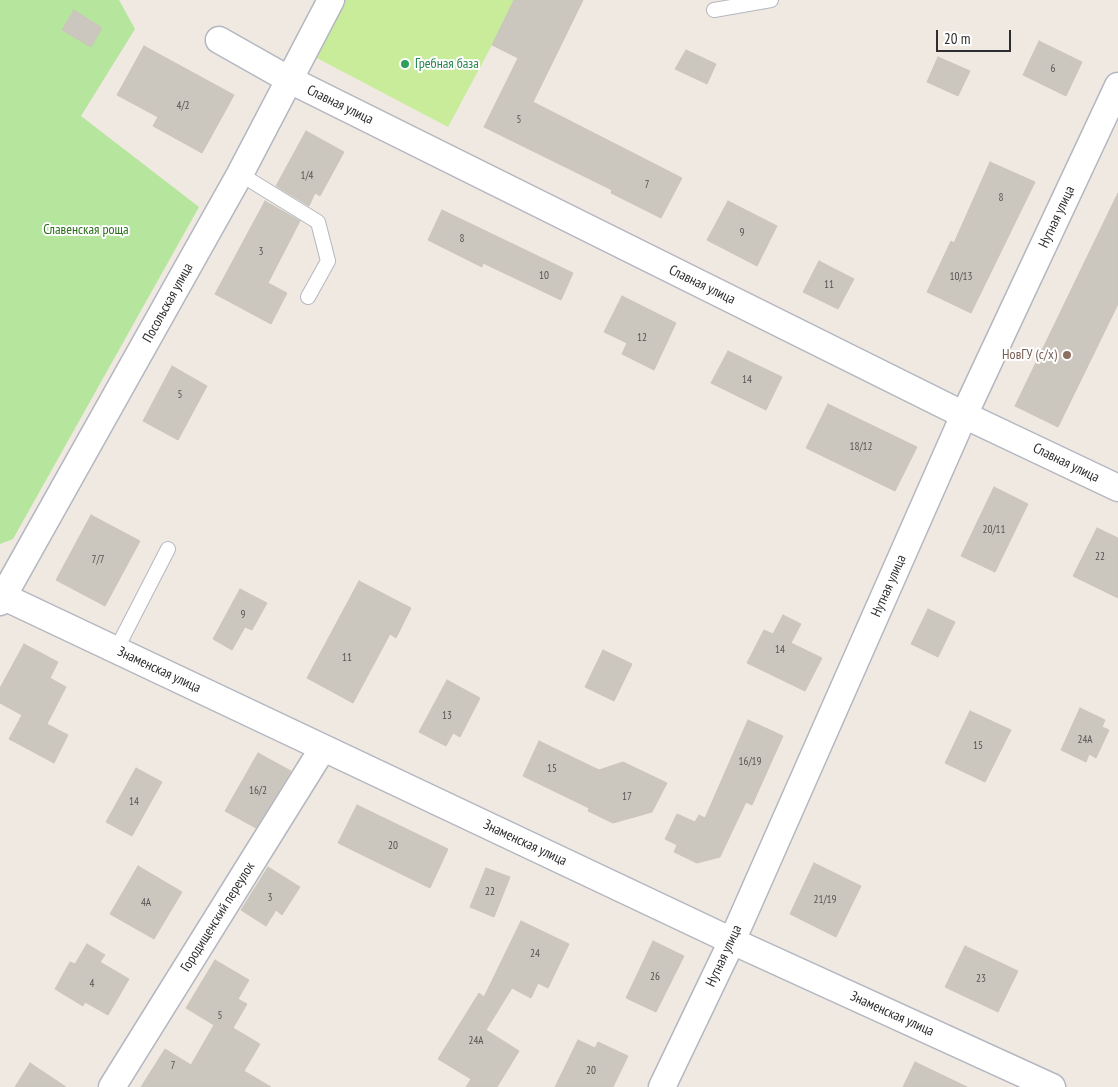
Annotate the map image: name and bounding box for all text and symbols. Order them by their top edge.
scale bar [938,20,1013,52]
text: 20 m [944,29,970,48]
place label: Гребная база [415,56,479,72]
marker: Гребная база [399,58,411,70]
house number: 6 [1051,62,1055,76]
street label: Славная улица [304,82,376,128]
house number: 4/2 [176,99,190,113]
house number: 5 [517,113,521,127]
house number: 1/4 [300,169,314,183]
house number: 7 [645,178,649,192]
street label: Нутная улица [1035,183,1079,251]
house number: 8 [999,191,1003,205]
park label: Славенская роща [43,222,129,238]
house number: 9 [740,226,744,240]
house number: 8 [460,232,464,246]
house number: 3 [259,245,263,259]
street label: Посольская улица [139,260,197,346]
street label: Славная улица [666,262,738,308]
house number: 10 [539,269,549,283]
house number: 10/13 [949,270,973,284]
house number: 11 [824,278,834,292]
house number: 12 [637,331,647,345]
place label: НовГУ (с/х) [1002,347,1057,363]
marker: НовГУ (с/х) [1061,349,1073,361]
house number: 14 [742,373,752,387]
house number: 5 [178,388,182,402]
house number: 18/12 [849,440,873,454]
street label: Славная улица [1030,440,1102,486]
house number: 20/11 [982,523,1006,537]
house number: 22 [1095,550,1105,564]
street label: Нутная улица [868,552,910,620]
house number: 7/7 [91,553,105,567]
house number: 9 [241,608,245,622]
street label: Знаменская улица [115,643,203,697]
house number: 14 [775,643,785,657]
house number: 11 [342,651,352,665]
house number: 13 [442,709,452,723]
house number: 24А [1077,733,1093,747]
house number: 15 [973,739,983,753]
house number: 16/19 [738,755,762,769]
house number: 15 [547,762,557,776]
house number: 16/2 [249,784,267,798]
house number: 17 [622,790,632,804]
house number: 14 [129,795,139,809]
street label: Знаменская улица [481,816,569,870]
house number: 20 [388,839,398,853]
street label: Городищенский переулок [177,859,259,975]
house number: 22 [485,885,495,899]
house number: 3 [268,891,272,905]
house number: 21/19 [813,893,837,907]
house number: 4А [141,896,151,910]
street label: Нутная улица [702,922,746,990]
house number: 24 [530,947,540,961]
house number: 26 [650,970,660,984]
house number: 23 [976,972,986,986]
house number: 4 [90,977,94,991]
street label: Знаменская улица [847,988,937,1040]
house number: 5 [218,1009,222,1023]
house number: 24А [468,1034,484,1048]
house number: 7 [171,1059,175,1073]
house number: 20 [586,1064,596,1078]

